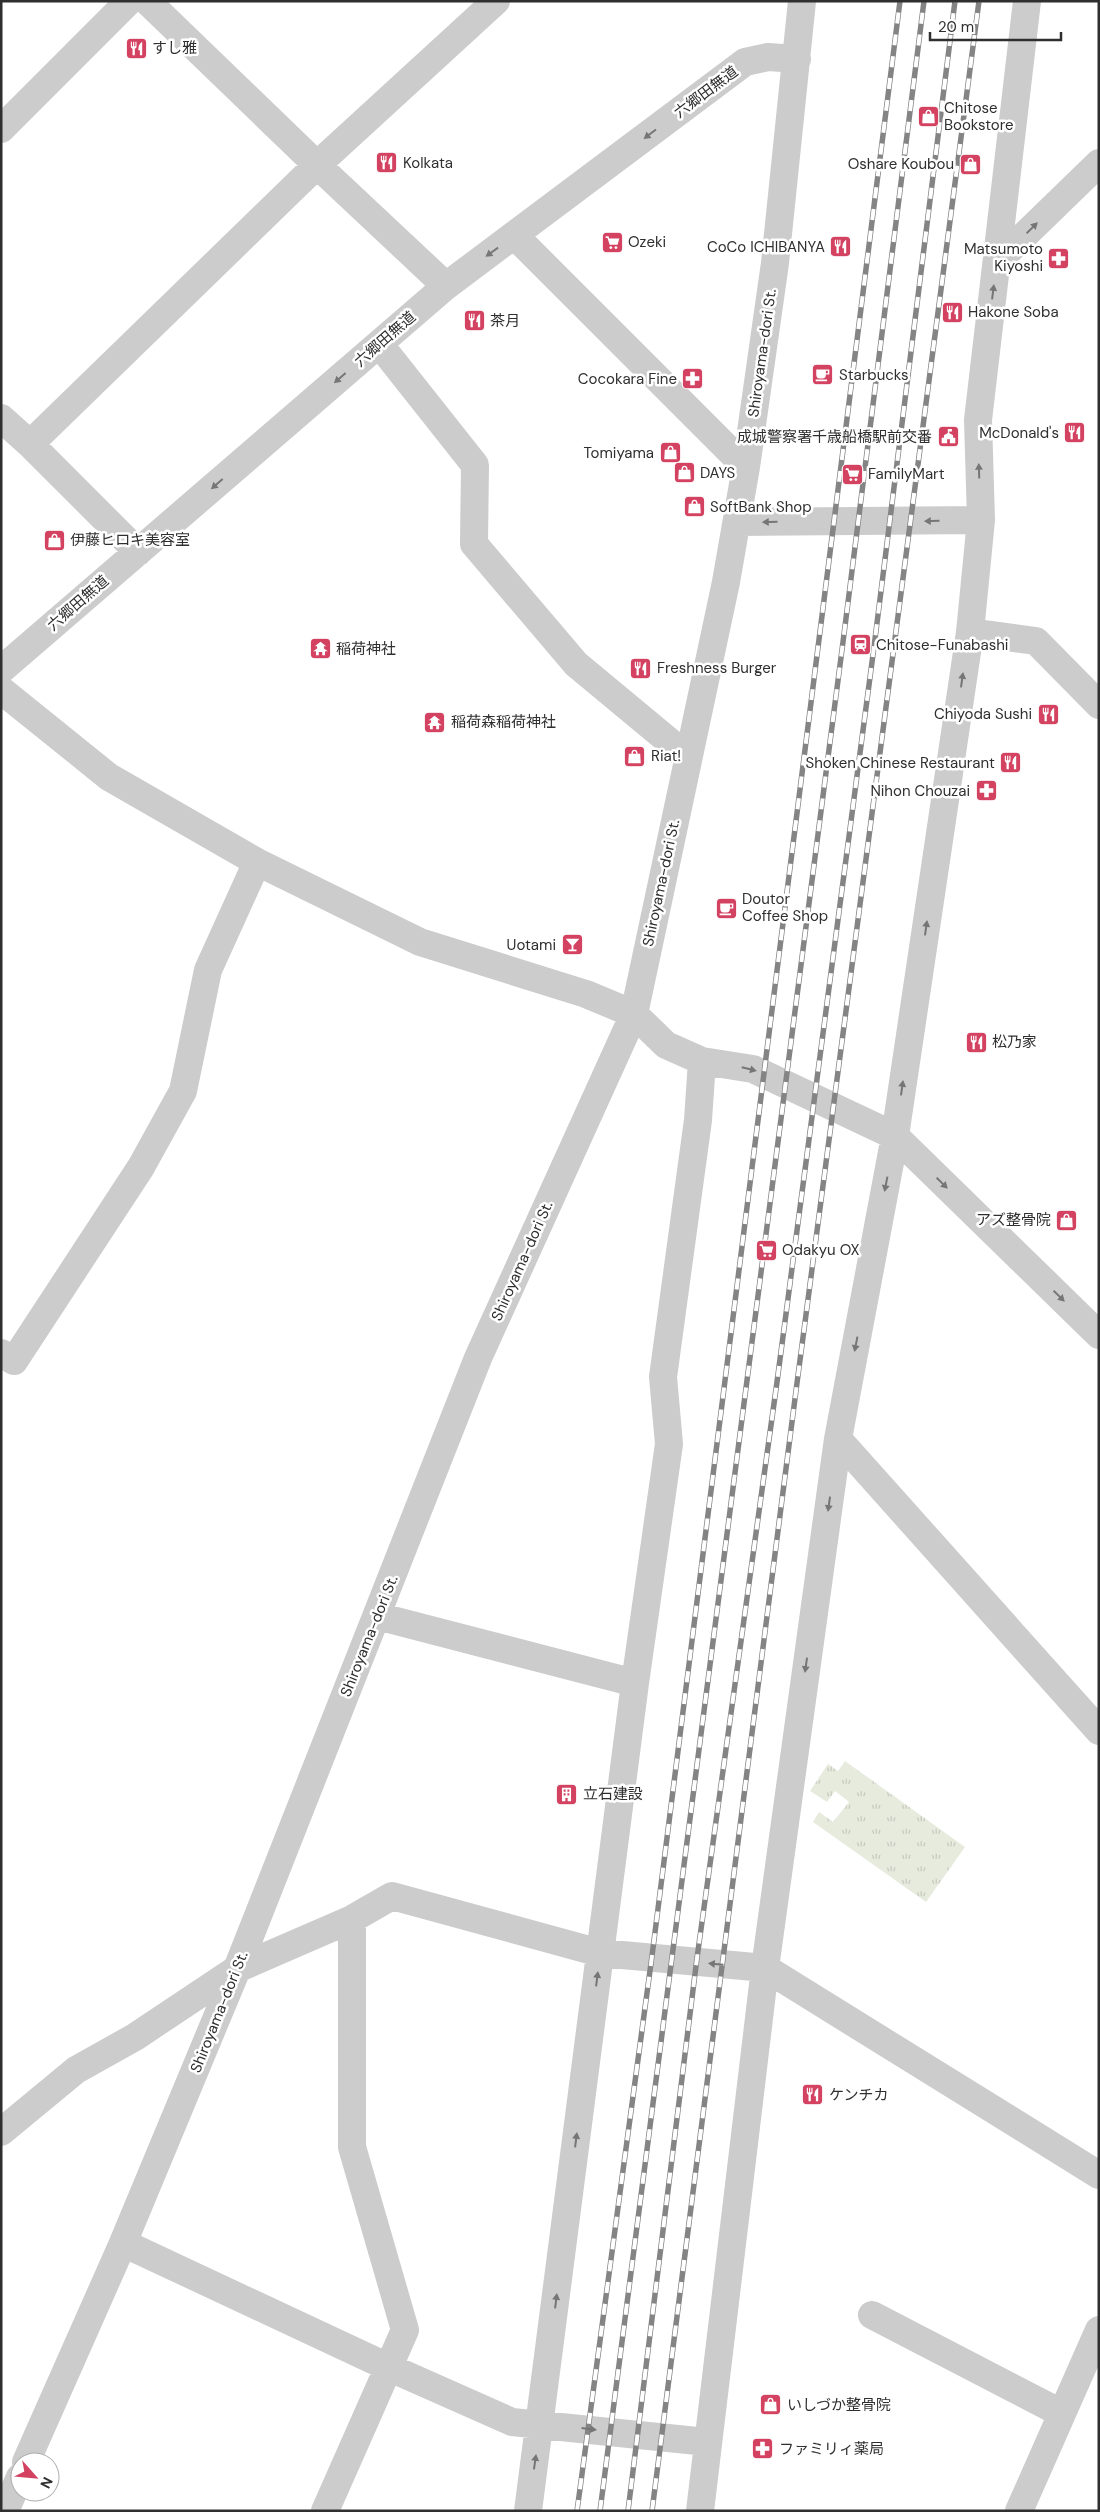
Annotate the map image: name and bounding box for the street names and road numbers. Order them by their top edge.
street label: 六郷田無道 [670,61,742,123]
street label: Shiroyama-dori St. [743,288,781,418]
street label: 六郷田無道 [350,307,420,371]
street label: 六郷田無道 [43,571,113,635]
street label: Shiroyama-dori St. [638,818,684,948]
street label: Shiroyama-dori St. [487,1198,557,1324]
street label: Shiroyama-dori St. [336,1572,402,1700]
street label: Shiroyama-dori St. [186,1948,252,2076]

